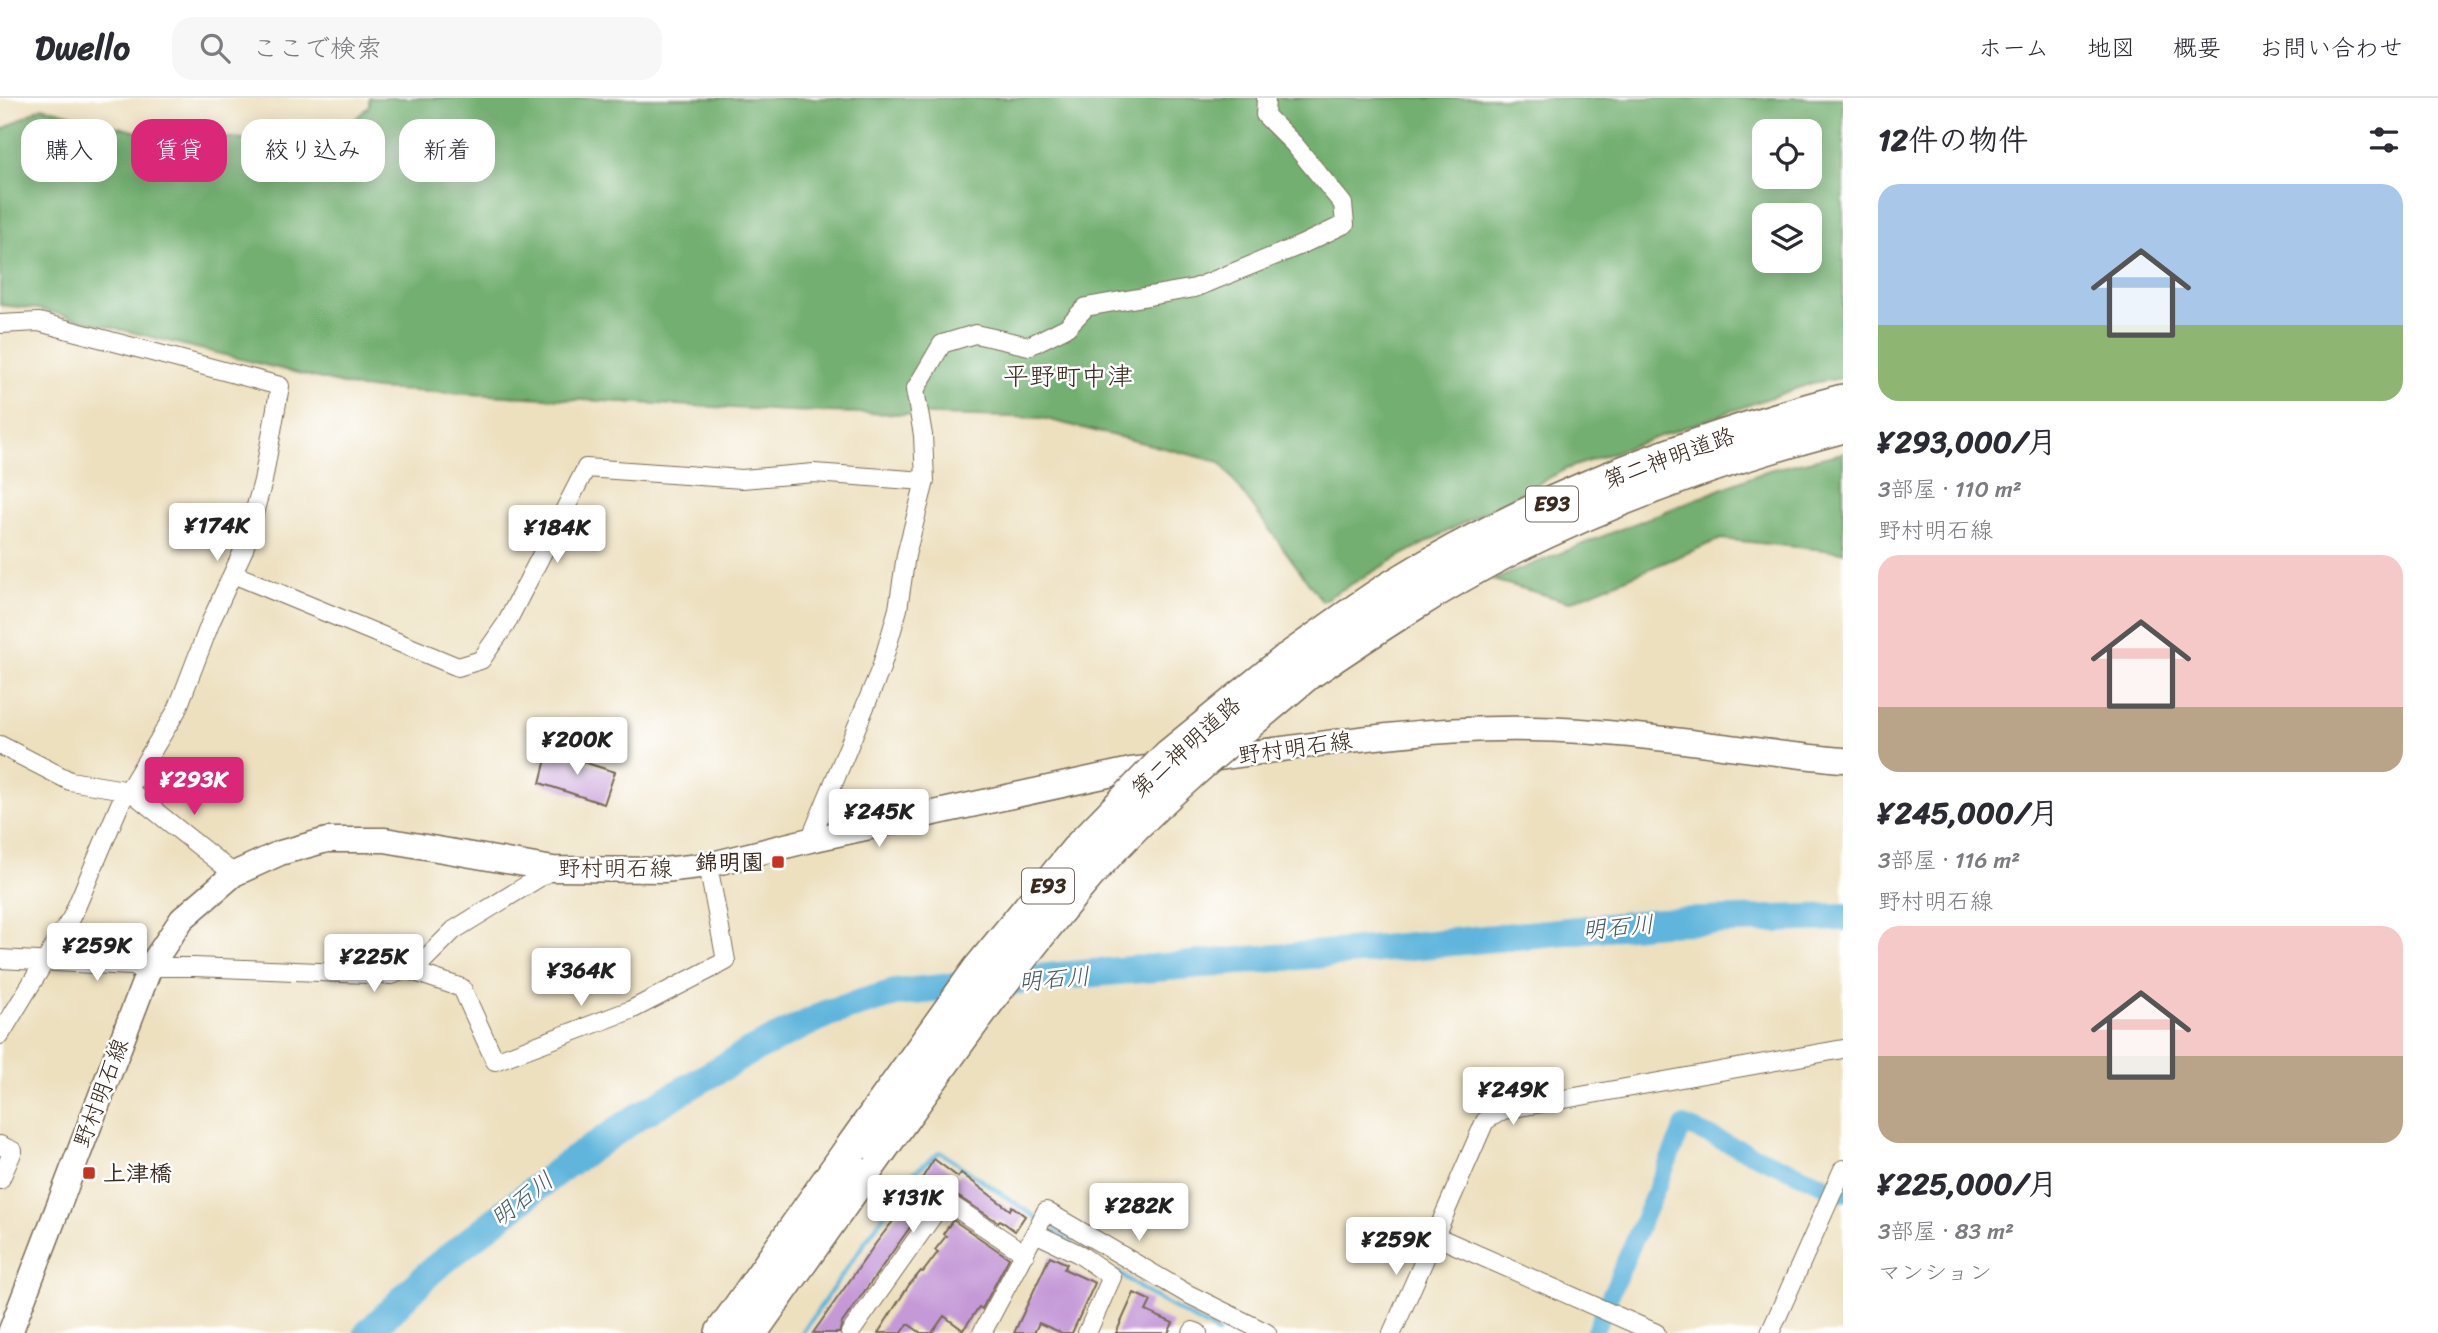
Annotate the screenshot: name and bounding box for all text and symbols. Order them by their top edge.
search box [172,17,662,80]
text: Dwello [35,19,130,77]
text: ここで検索 [252,25,382,71]
text: ホーム [1978,27,2049,69]
text: 地図 [2087,27,2135,69]
text: 概要 [2173,27,2221,69]
text: お問い合わせ [2259,27,2403,69]
icon: search [196,29,234,67]
text: 12件の物件 [1878,113,2028,167]
chip: 購入 [21,119,117,182]
chip: 賃貸 [131,119,227,182]
chip: 絞り込み [241,119,385,182]
chip: 新着 [399,119,495,182]
map controls [1752,119,1822,273]
button: locate [1752,119,1822,189]
icon: filters [2365,121,2403,159]
button: layers [1752,203,1822,273]
icon: home [2078,230,2204,356]
district label: 平野町中津 [1003,353,1133,399]
street label: 第二神明道路 [1597,415,1741,501]
text: ¥293,000/月 [1878,415,2057,469]
text: 3部屋 · 110 m² [1878,469,2022,510]
road number: E93 [1526,486,1578,522]
pin: ¥174K [168,504,266,563]
text: ¥174K [185,505,249,546]
pin: ¥184K [508,505,606,565]
text: ¥184K [525,507,589,548]
text: 野村明石線 [1878,510,1993,551]
icon: home [2078,601,2204,727]
street label: 第二神明道路 [1121,686,1251,808]
pin: ¥200K [528,718,626,777]
text: ¥200K [542,719,612,760]
street label: 野村明石線 [1235,720,1355,776]
pin: ¥293K [145,758,243,817]
text: ¥293K [161,759,227,800]
text: ¥245,000/月 [1878,786,2059,840]
pin: ¥245K [830,790,928,849]
text: ¥245K [845,791,913,832]
text: 3部屋 · 116 m² [1878,840,2020,881]
place label: 錦明園 [695,842,764,883]
street label: 野村明石線 [558,848,673,889]
marker: 錦明園 [770,854,786,870]
road number: E93 [1022,868,1074,904]
text: 野村明石線 [1878,881,1993,922]
water label: 明石川 [1580,903,1656,951]
pin: ¥259K [48,924,146,983]
text: ¥259K [63,925,131,966]
pin: ¥225K [325,934,423,994]
text: ¥225K [340,936,408,977]
pin: ¥364K [532,948,630,1008]
text: ¥364K [548,950,614,991]
water label: 明石川 [1016,955,1092,1003]
icon: home [2078,972,2204,1098]
street label: 野村明石線 [61,1032,141,1154]
pin: ¥249K [1464,1068,1562,1127]
text: ¥249K [1479,1069,1547,1110]
place label: 上津橋 [103,1153,172,1194]
text: ¥225,000/月 [1878,1157,2057,1211]
water label: 明石川 [481,1160,563,1238]
marker: 上津橋 [81,1165,97,1181]
pin: ¥131K [864,1176,962,1235]
text: ¥131K [883,1177,943,1218]
pin: ¥282K [1090,1184,1188,1243]
text: ¥282K [1105,1185,1173,1226]
text: 3部屋 · 83 m² [1878,1211,2014,1252]
pin: ¥259K [1347,1218,1445,1277]
text: ¥259K [1362,1219,1430,1260]
text: マンション [1878,1252,1992,1293]

